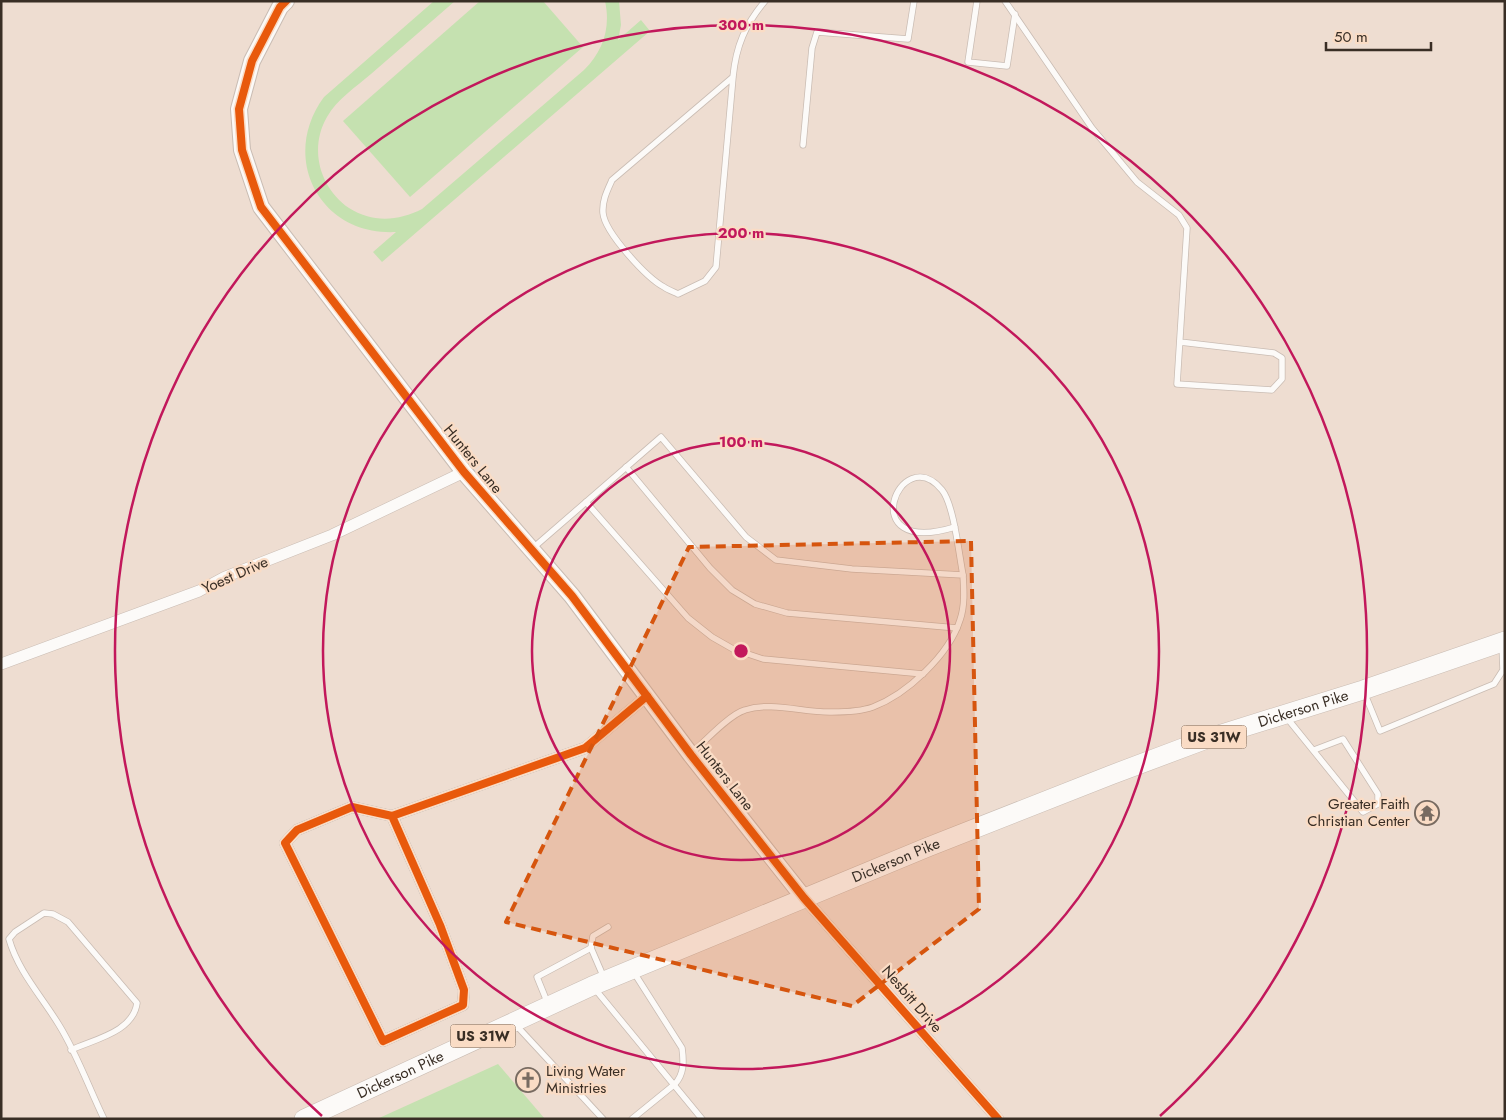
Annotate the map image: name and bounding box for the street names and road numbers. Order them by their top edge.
street label: Hunters Lane [438,420,508,498]
street label: Yoest Drive [198,551,272,599]
street label: Dickerson Pike [1255,684,1351,733]
road number: US 31W [1182,726,1246,749]
street label: Hunters Lane [691,737,759,816]
street label: Dickerson Pike [848,832,943,888]
street label: Nesbitt Drive [877,961,948,1038]
road number: US 31W [450,1024,516,1048]
street label: Dickerson Pike [353,1045,448,1104]

